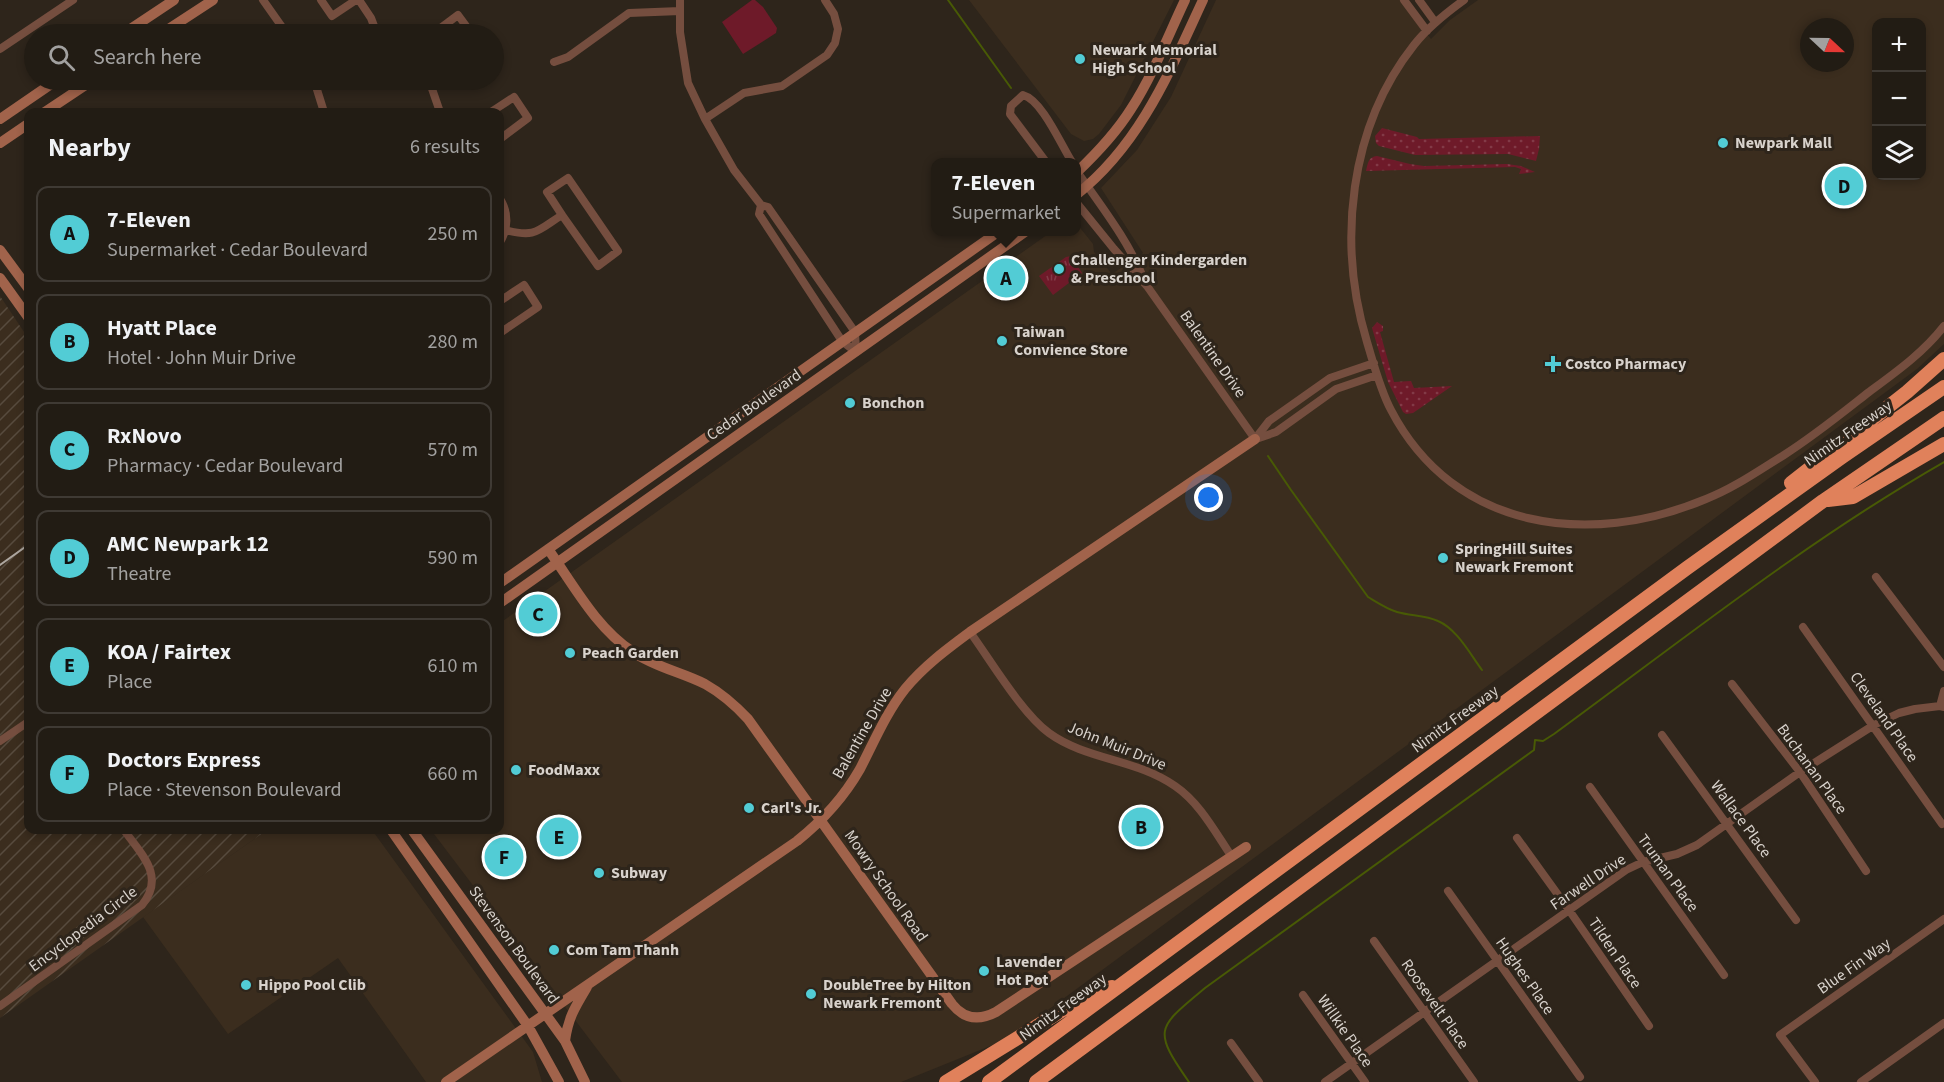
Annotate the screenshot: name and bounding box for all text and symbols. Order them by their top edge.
north arrow [1800,18,1854,72]
map controls [1872,18,1926,180]
button: + [1872,18,1926,72]
search box [24,24,504,90]
place label: Newark Memorial High School [1092,39,1217,79]
icon: search [45,41,78,74]
text: Search here [93,41,201,73]
marker: Newark Memorial High School [1073,52,1087,66]
button: − [1872,72,1926,126]
button: layers [1872,126,1926,180]
text: Nearby [48,129,131,166]
place label: Newpark Mall [1735,132,1832,154]
text: 6 results [410,133,480,161]
marker: Newpark Mall [1716,136,1730,150]
popup [931,158,1081,236]
pin: D [1824,164,1864,208]
text: 7-Eleven [951,167,1035,199]
text: Supermarket [951,199,1061,227]
text: 7-Eleven [107,204,191,236]
text: A [64,220,75,248]
text: 250 m [428,220,478,248]
text: Supermarket · Cedar Boulevard [107,236,368,264]
place label: Challenger Kindergarden & Preschool [1071,249,1247,289]
pin: A [986,256,1026,300]
marker: Challenger Kindergarden & Preschool [1052,262,1066,276]
street label: Balentine Drive [1175,306,1251,402]
text: Hyatt Place [107,312,217,344]
place label: Taiwan Convience Store [1014,321,1128,361]
text: B [63,328,76,356]
text: 280 m [428,328,478,356]
marker: Taiwan Convience Store [995,334,1009,348]
text: Hotel · John Muir Drive [107,344,296,372]
place label: Costco Pharmacy [1565,353,1687,375]
marker: Costco Pharmacy [1546,357,1560,371]
street label: Cedar Boulevard [702,364,806,446]
place label: Bonchon [862,392,924,414]
street label: Nimitz Freeway [1800,394,1897,471]
marker: Bonchon [843,396,857,410]
text: RxNovo [107,420,182,452]
text: C [64,436,75,464]
text: 570 m [428,436,478,464]
text: Pharmacy · Cedar Boulevard [107,452,343,480]
your location [1194,483,1223,512]
text: AMC Newpark 12 [107,528,269,560]
place label: SpringHill Suites Newark Fremont [1455,538,1573,578]
text: D [63,544,76,572]
text: 590 m [428,544,478,572]
marker: SpringHill Suites Newark Fremont [1436,551,1450,565]
text: Theatre [107,560,171,588]
pin: C [518,592,558,636]
text: KOA / Fairtex [107,636,231,668]
place label: Peach Garden [582,642,679,664]
marker: Peach Garden [563,646,577,660]
text: E [64,652,75,680]
text: 610 m [428,652,478,680]
street label: Cleveland Place [1845,667,1923,767]
text: Place [107,668,152,696]
street label: Nimitz Freeway [1407,680,1503,758]
street label: Balentine Drive [827,683,897,783]
street label: John Muir Drive [1064,716,1170,776]
street label: Buchanan Place [1772,719,1852,819]
text: Doctors Express [107,744,261,776]
place label: FoodMaxx [528,759,600,781]
text: F [64,760,75,788]
text: 660 m [428,760,478,788]
marker: FoodMaxx [509,763,523,777]
text: Place · Stevenson Boulevard [107,776,342,804]
street label: Wallace Place [1705,776,1777,862]
place label: Carl's Jr. [761,797,822,819]
marker: Carl's Jr. [742,801,756,815]
pin: B [1122,804,1160,850]
pin: E [540,814,578,860]
street label: Mowry School Road [839,826,933,946]
street label: Truman Place [1632,830,1704,917]
pin: F [484,834,524,880]
street label: Farwell Drive [1546,849,1630,915]
place label: Subway [611,862,668,884]
marker: Subway [592,866,606,880]
street label: Encyclopedia Circle [24,881,142,977]
street label: Stevenson Boulevard [464,881,564,1009]
street label: Tilden Place [1583,913,1647,993]
street label: Blue Fin Way [1813,932,1896,999]
street label: Hughes Place [1490,933,1560,1019]
place label: Com Tam Thanh [566,939,679,961]
marker: Com Tam Thanh [547,943,561,957]
place label: Lavender Hot Pot [996,951,1063,991]
street label: Roosevelt Place [1396,955,1474,1053]
marker: Lavender Hot Pot [977,964,991,978]
street label: Nimitz Freeway [1015,968,1111,1046]
place label: Hippo Pool Clib [258,974,366,996]
place label: DoubleTree by Hilton Newark Fremont [823,974,971,1014]
marker: Hippo Pool Clib [239,978,253,992]
marker: DoubleTree by Hilton Newark Fremont [804,987,818,1001]
street label: Willkie Place [1312,990,1378,1072]

